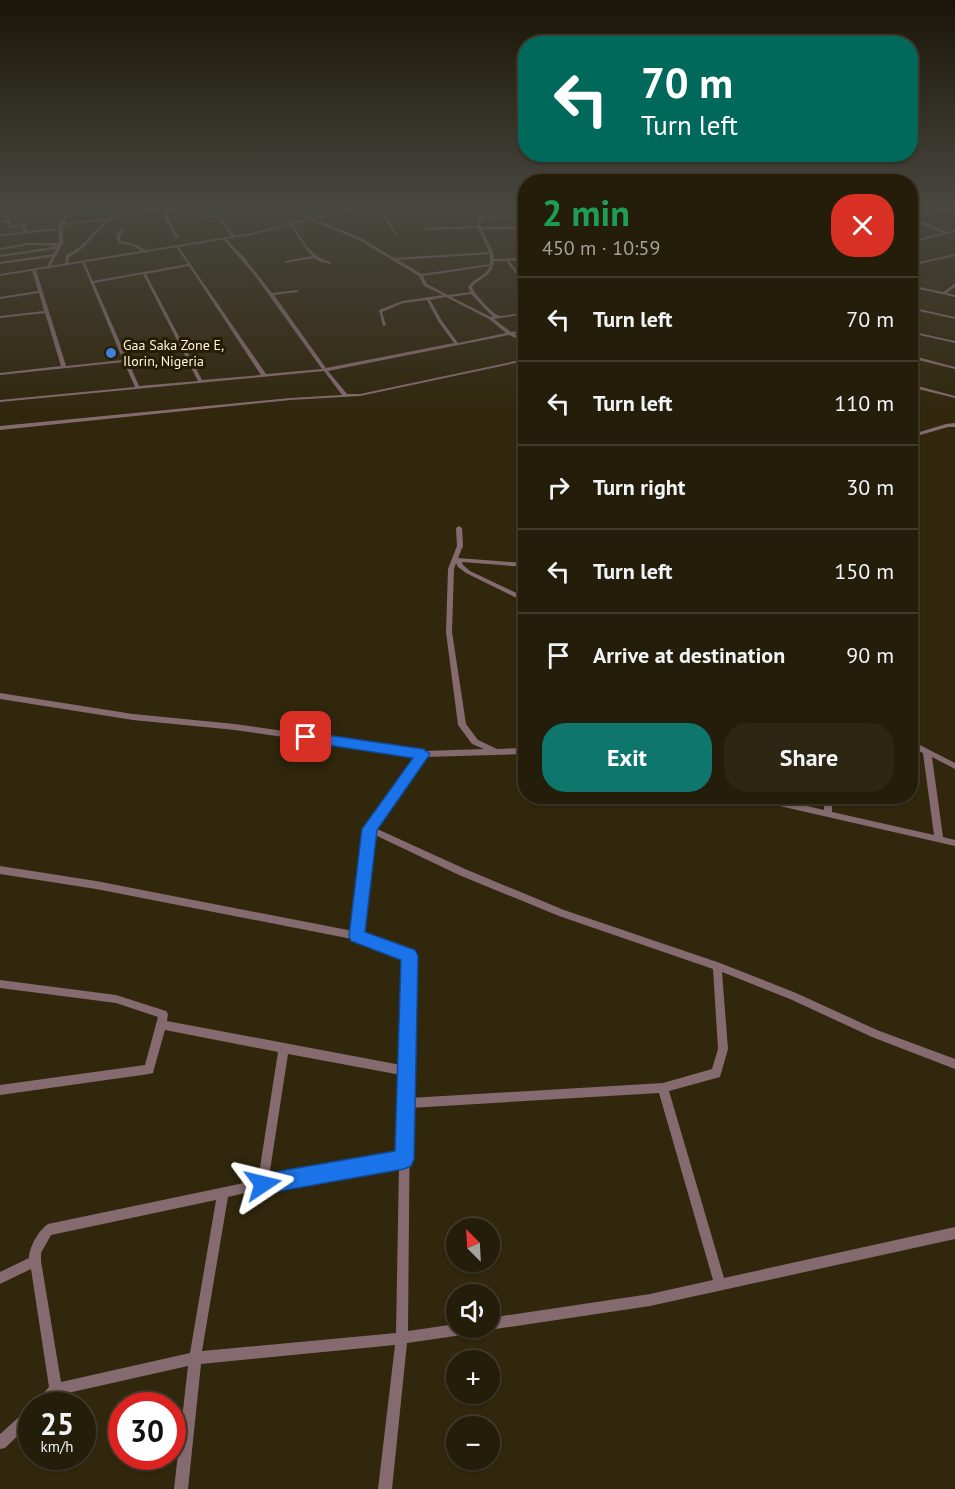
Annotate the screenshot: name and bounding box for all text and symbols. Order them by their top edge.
text: 70 m [641,55,733,110]
icon: left [542,60,620,138]
text: Turn left [641,108,738,142]
text: 2 min [542,189,630,236]
button: close [831,194,894,257]
text: 450 m · 10:59 [542,235,660,261]
icon: left [542,303,575,336]
text: Turn left [593,305,673,333]
text: 70 m [846,305,894,333]
place label: Gaa Saka Zone E, Ilorin, Nigeria [123,336,224,370]
marker: Gaa Saka Zone E, Ilorin, Nigeria [104,346,118,360]
icon: left [542,387,575,420]
text: Turn left [593,389,673,417]
text: 110 m [834,389,894,417]
icon: right [542,471,575,504]
text: Turn right [593,473,685,501]
text: 30 m [846,473,894,501]
icon: left [542,555,575,588]
text: Turn left [593,557,673,585]
text: 150 m [834,557,894,585]
icon: arrive [542,639,575,672]
text: Arrive at destination [593,641,785,669]
text: 90 m [846,641,894,669]
pin [280,711,331,762]
icon: arrive [289,720,322,753]
button: Exit [542,723,712,792]
button: Share [724,723,894,792]
position arrow [231,1152,295,1216]
north arrow [446,1218,500,1272]
map controls [446,1218,500,1470]
button: sound [446,1284,500,1338]
button: + [446,1350,500,1404]
speed limit sign: 30 [108,1392,186,1470]
text: 25 [40,1404,74,1443]
button: − [446,1416,500,1470]
text: km/h [41,1437,73,1456]

